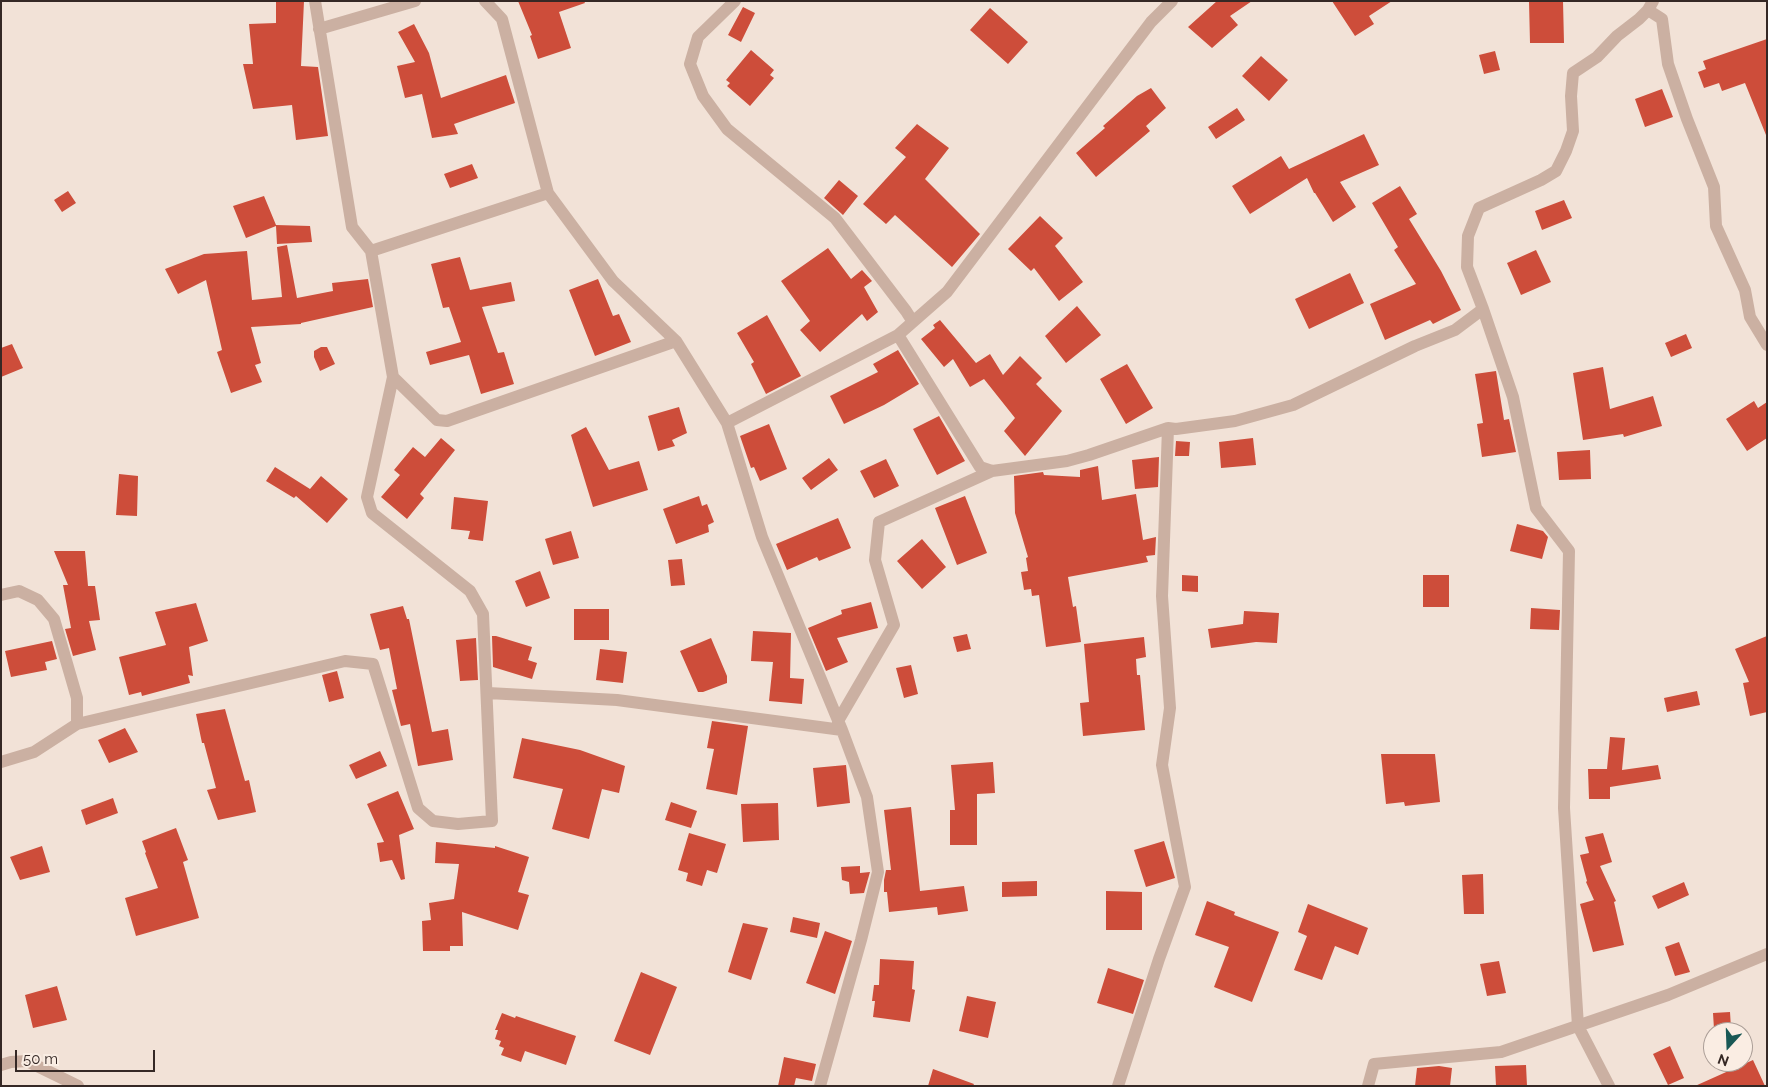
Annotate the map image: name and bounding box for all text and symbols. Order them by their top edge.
north arrow [1703,1022,1753,1072]
scale bar [18,1040,158,1072]
text: 50 m [23,1050,58,1068]
text: N [1715,1051,1731,1070]

